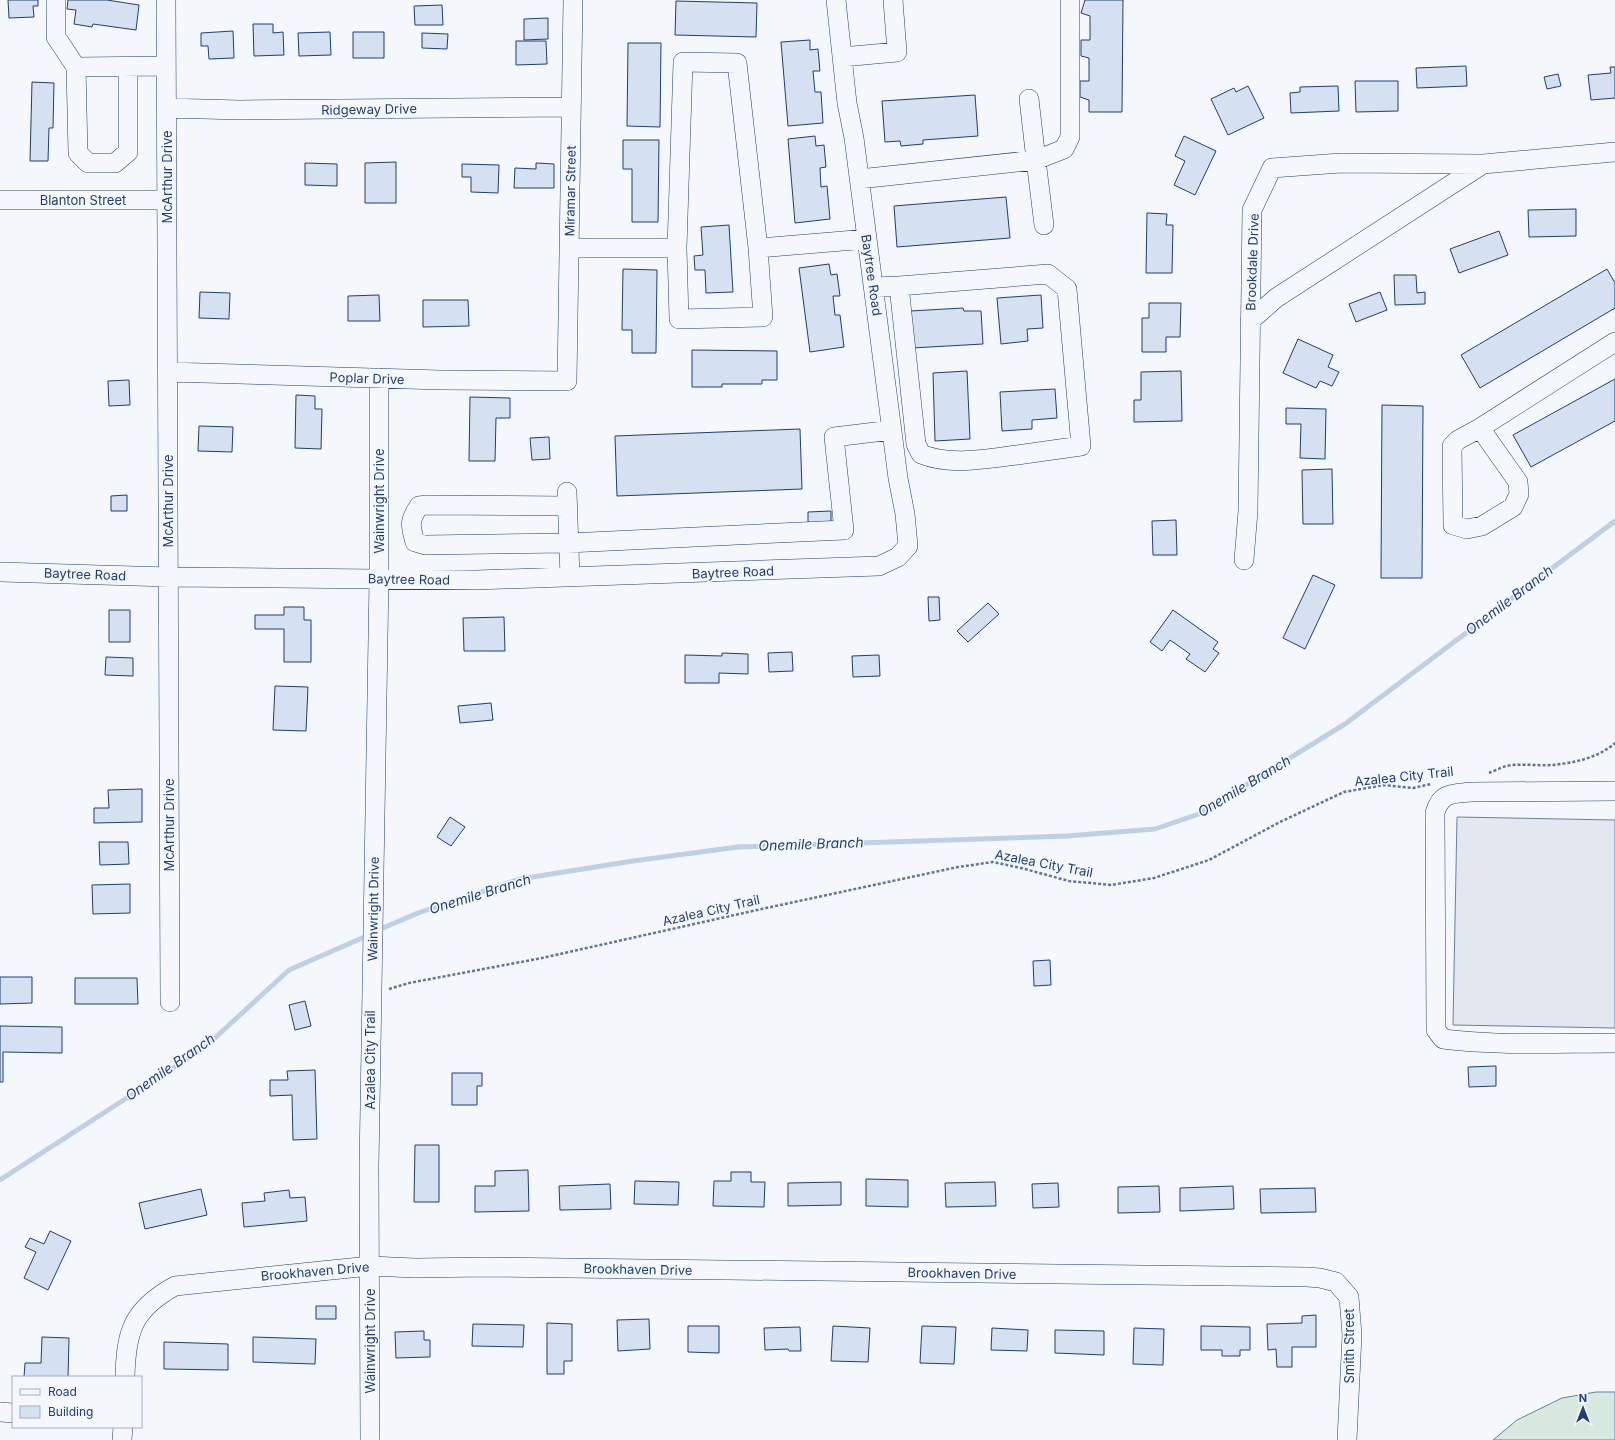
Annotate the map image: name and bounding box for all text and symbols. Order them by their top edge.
street label: Ridgeway Drive [321,100,417,118]
street label: McArthur Drive [159,130,175,224]
street label: Miramar Street [561,145,579,237]
street label: Blanton Street [40,192,126,208]
street label: Brookdale Drive [1242,213,1262,311]
street label: Baytree Road [858,233,886,317]
street label: Poplar Drive [329,369,405,387]
street label: Wainwright Drive [371,449,387,554]
street label: McArthur Drive [160,454,176,548]
water label: Onemile Branch [1461,561,1556,638]
street label: Baytree Road [692,563,774,581]
street label: Baytree Road [44,565,126,583]
street label: Baytree Road [368,570,450,588]
water label: Onemile Branch [1194,751,1293,820]
street label: Azalea City Trail [1354,763,1454,789]
street label: McArthur Drive [161,778,177,872]
water label: Onemile Branch [758,833,864,854]
street label: Azalea City Trail [994,846,1094,880]
street label: Wainwright Drive [364,856,382,962]
water label: Onemile Branch [427,870,533,917]
street label: Azalea City Trail [661,891,761,929]
street label: Azalea City Trail [362,1010,378,1110]
water label: Onemile Branch [122,1029,218,1104]
street label: Brookhaven Drive [260,1258,370,1284]
street label: Brookhaven Drive [583,1260,693,1278]
street label: Brookhaven Drive [907,1264,1017,1282]
street label: Wainwright Drive [362,1289,378,1394]
street label: Smith Street [1341,1308,1357,1384]
legend [12,1376,142,1428]
text: Road [48,1384,77,1399]
north arrow [1563,1388,1603,1428]
text: N [1579,1391,1587,1405]
text: Building [48,1404,93,1419]

